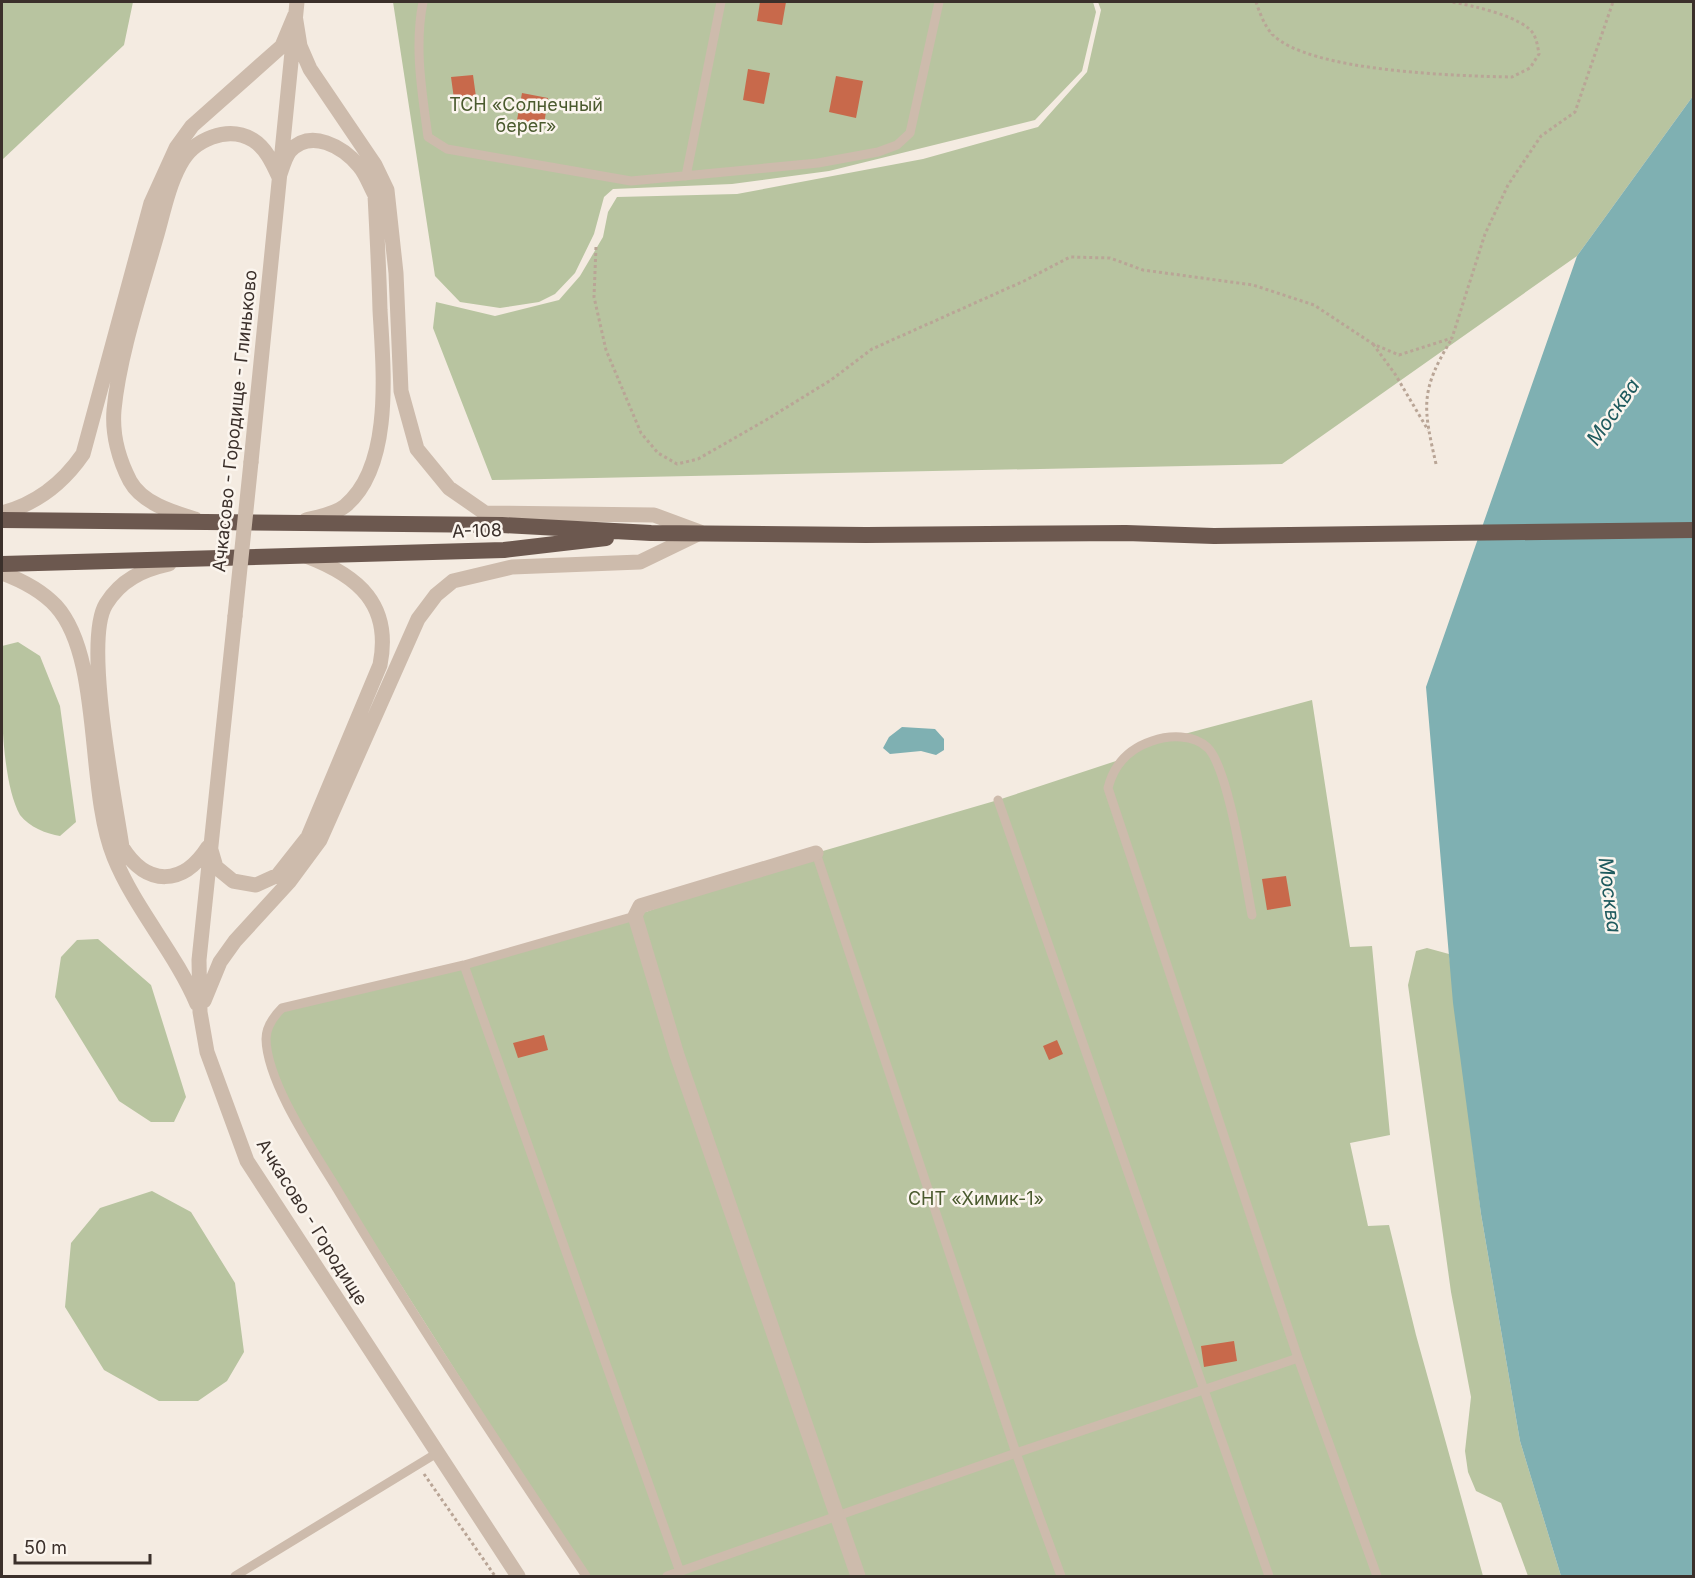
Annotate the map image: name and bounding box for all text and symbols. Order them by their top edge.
park label: ТСН «Солнечный берег» [449,94,603,136]
street label: Ачкасово - Городище - Глиньково [208,269,261,573]
water label: Москва [1581,374,1645,450]
street label: А-108 [452,519,502,542]
water label: Москва [1593,856,1627,934]
street label: Ачкасово - Городище [253,1135,372,1309]
park label: СНТ «Химик-1» [908,1188,1044,1209]
scale bar [15,1527,150,1565]
text: 50 m [24,1537,67,1558]

